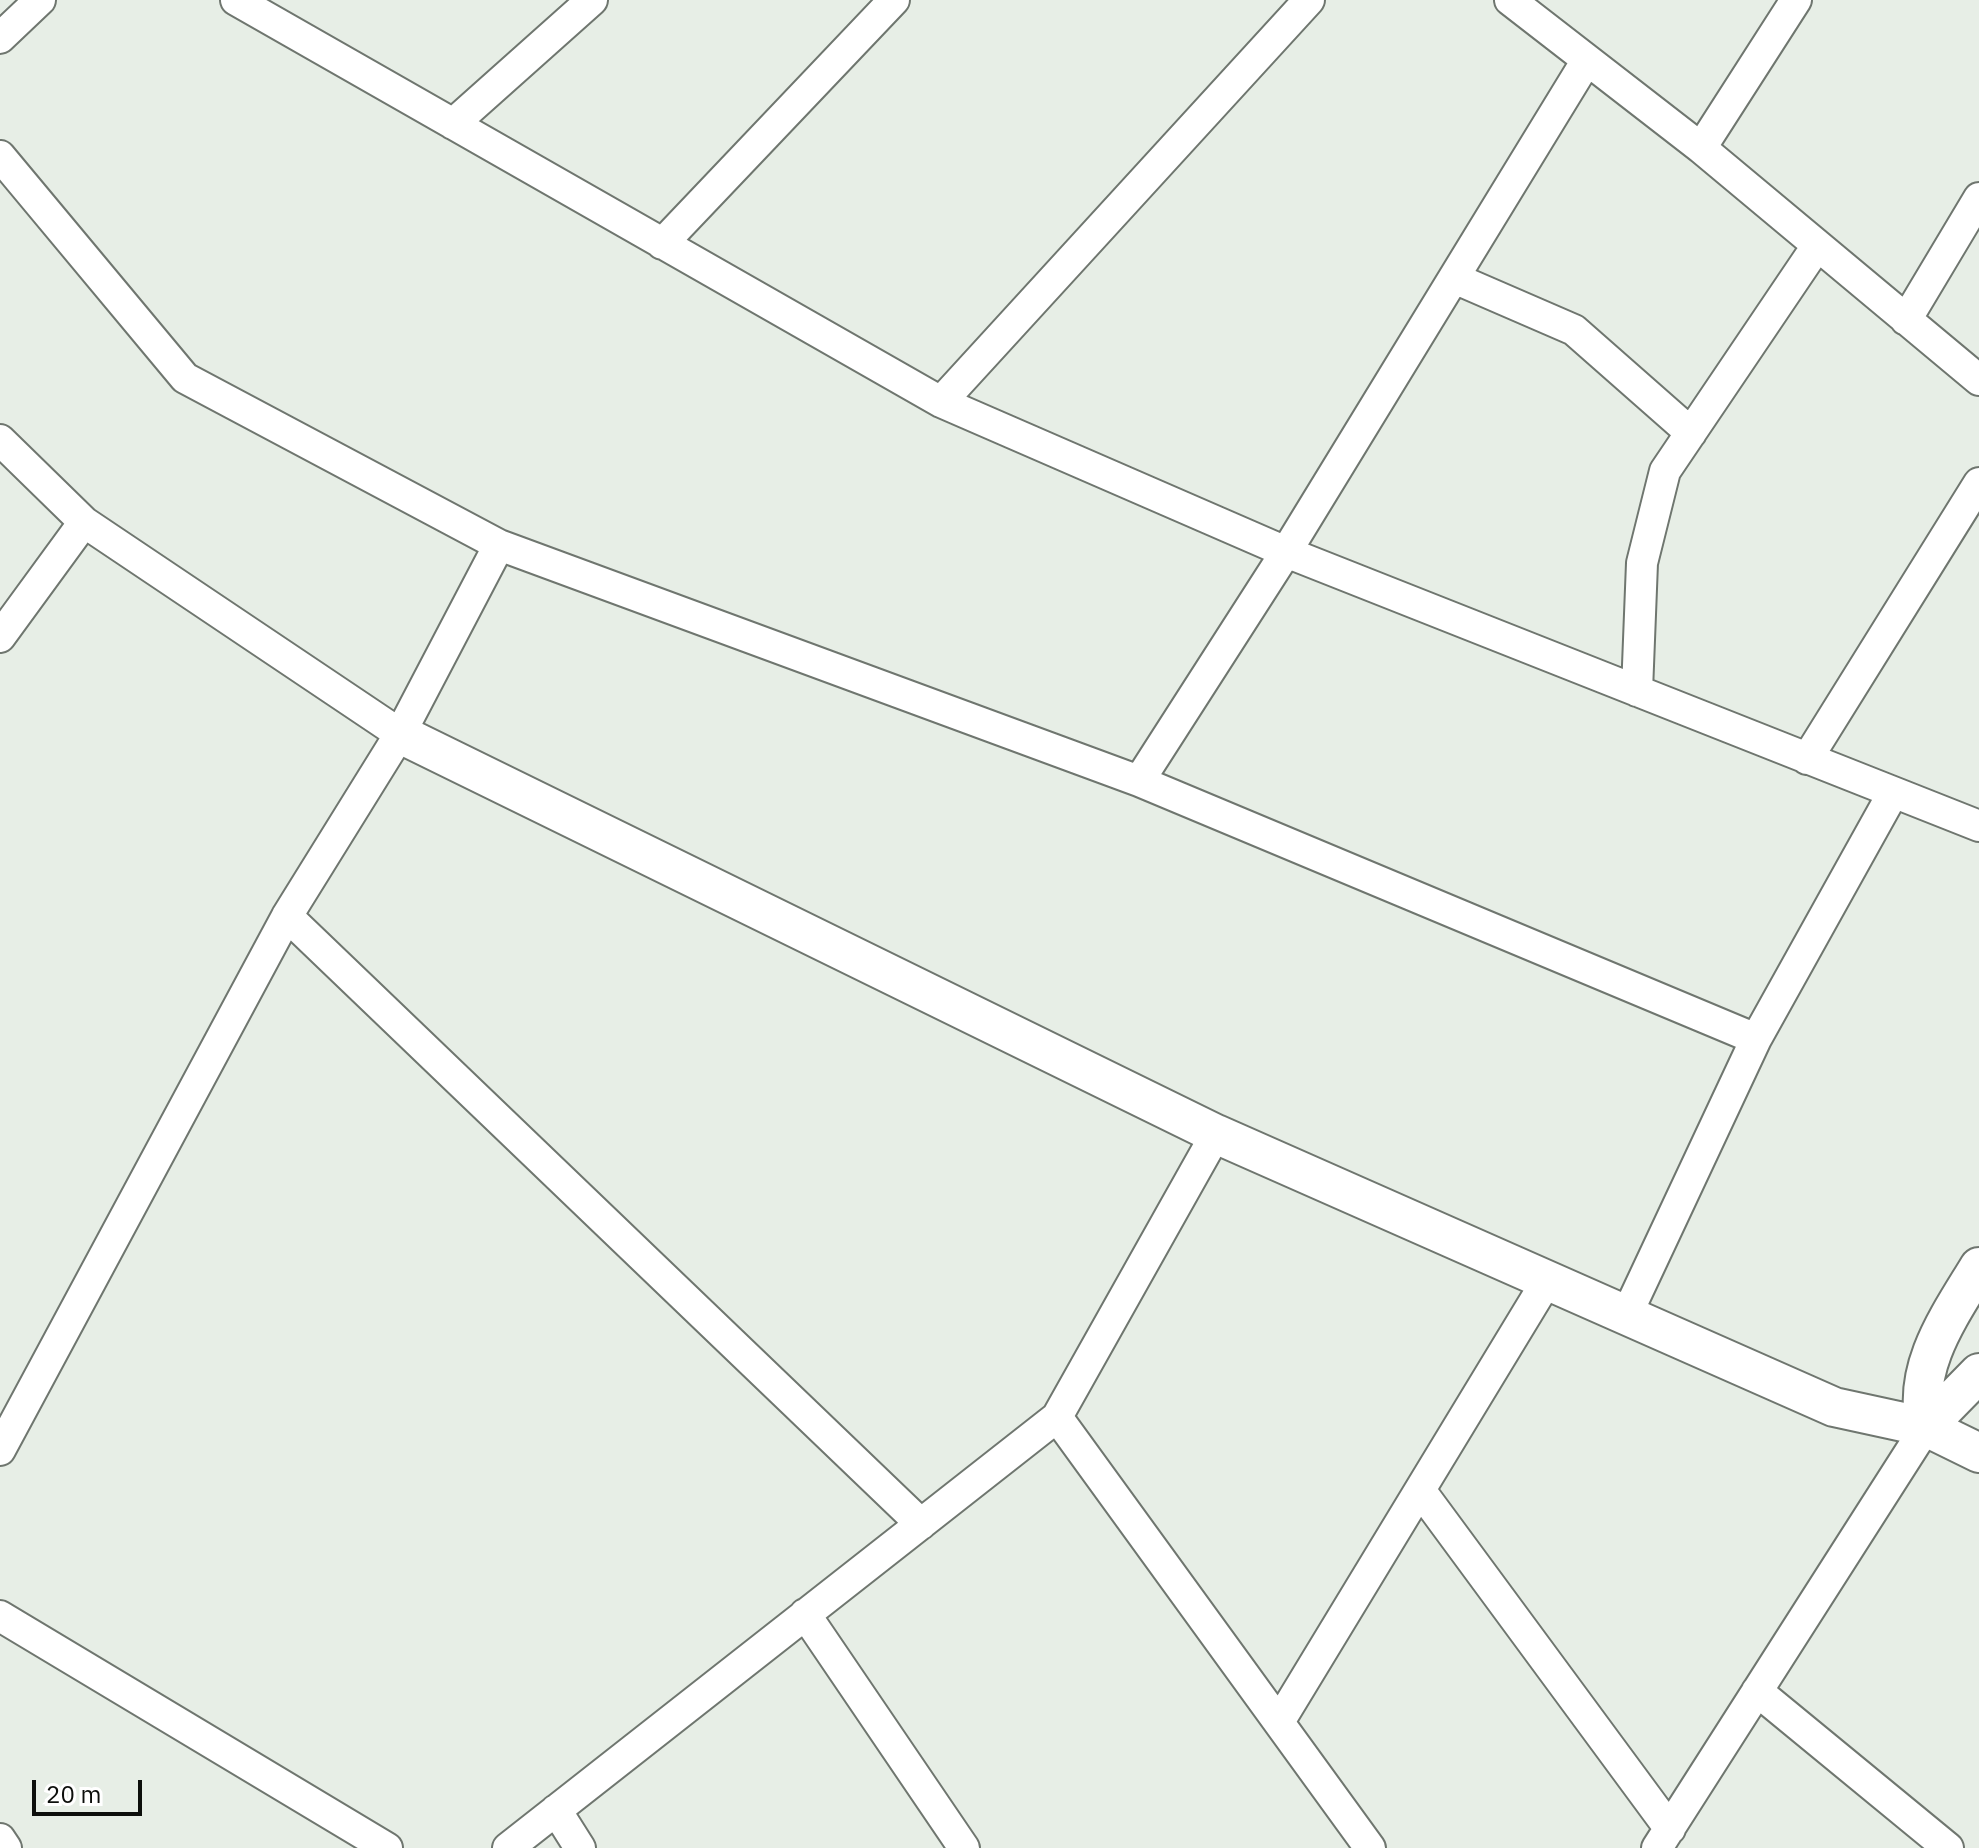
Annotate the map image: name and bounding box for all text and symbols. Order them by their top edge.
scale bar [36,1764,146,1814]
text: 20 m [46,1778,101,1810]

